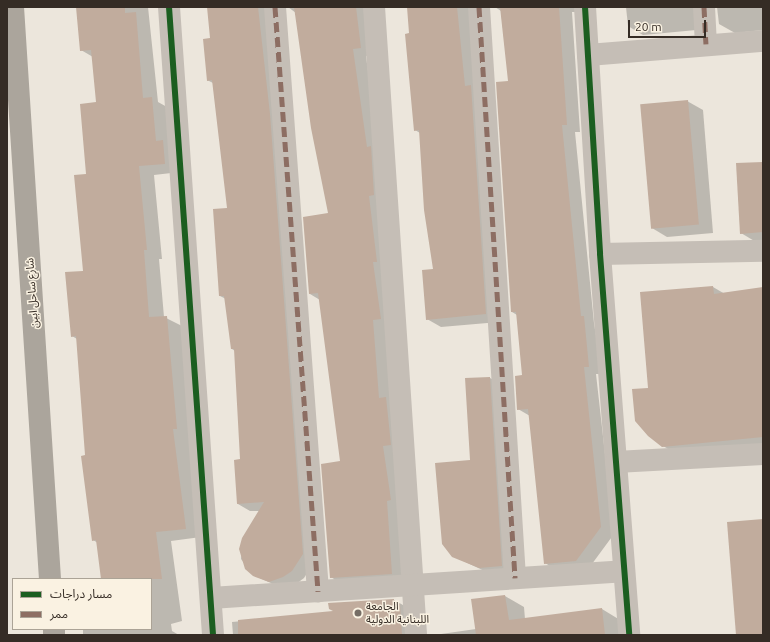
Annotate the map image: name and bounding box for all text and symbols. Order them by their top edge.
scale bar [630,12,708,38]
text: 20 m [635,20,662,33]
street label: شارع ساحل ابين [23,257,41,329]
legend [12,578,152,630]
text: مسار دراجات [50,587,112,600]
place label: الجامعة اللبنانية الدولية [366,600,429,626]
text: ممر [50,607,68,620]
marker: الجامعة اللبنانية الدولية [353,608,363,618]

